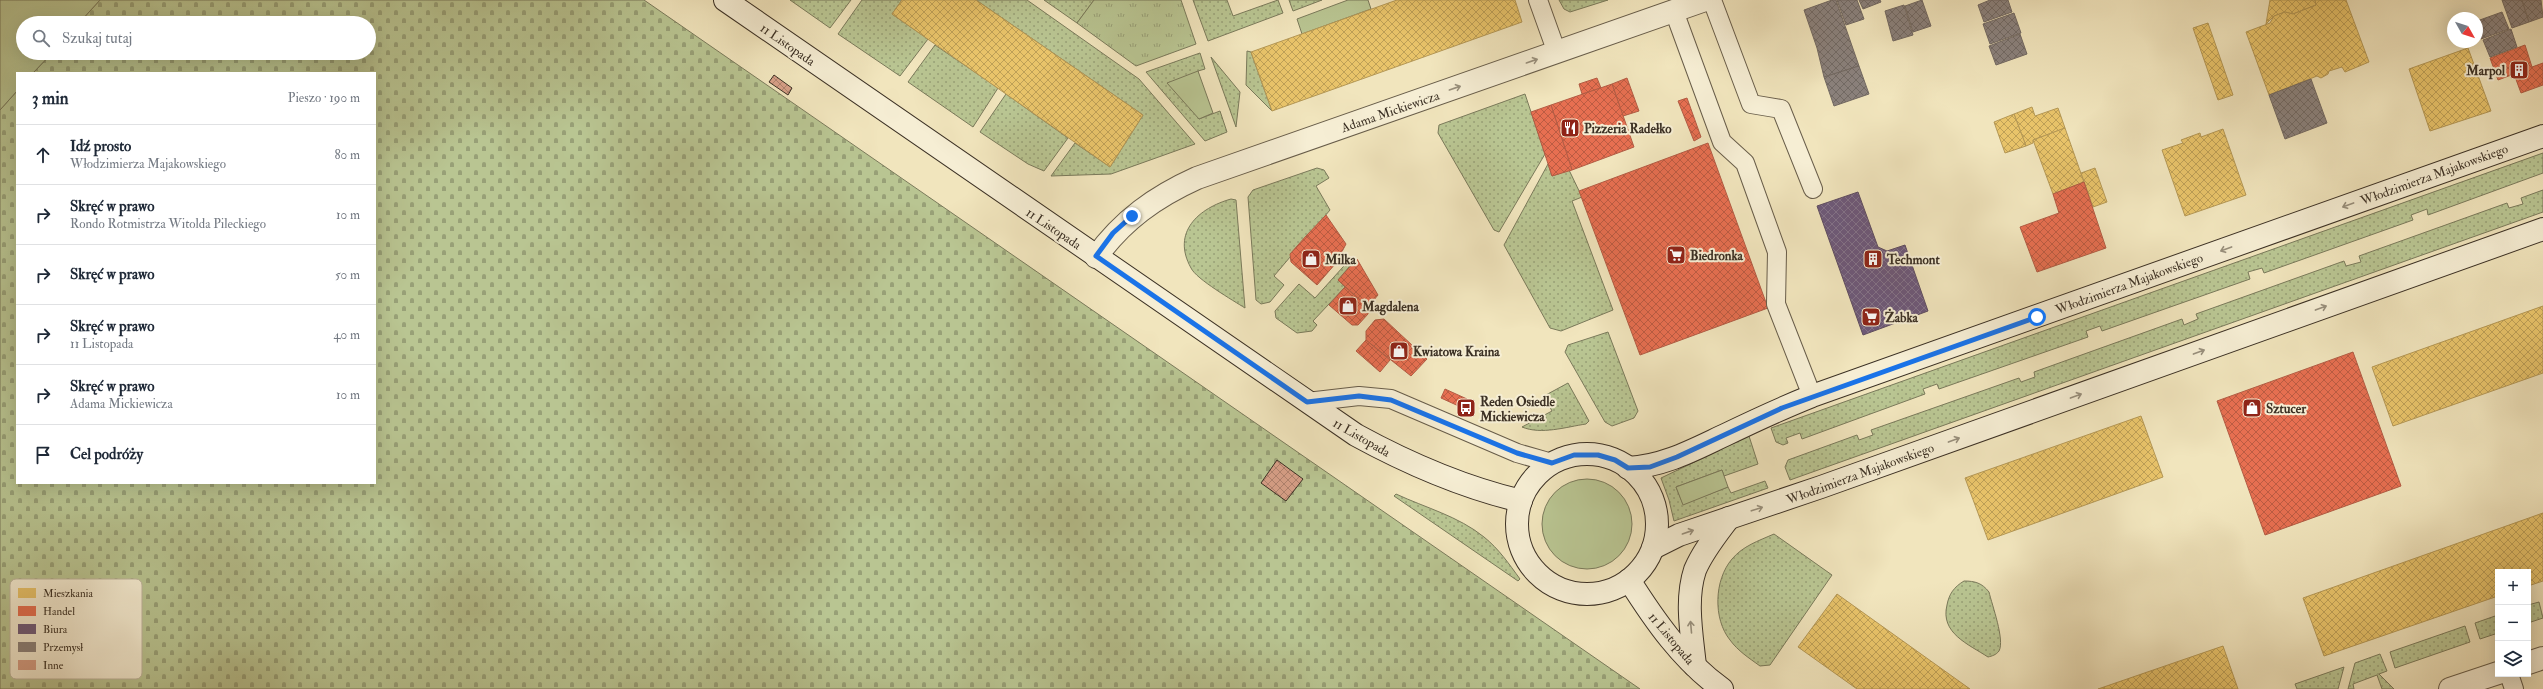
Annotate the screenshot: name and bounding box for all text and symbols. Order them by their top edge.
north arrow [2447,12,2483,48]
search box [16,16,376,60]
street label: 11 Listopada [756,20,819,71]
icon: search [30,27,52,49]
text: Szukaj tutaj [62,29,132,48]
one-way arrow [1525,57,1538,64]
building icon: Marpol [2508,59,2530,81]
place label: Marpol [2465,63,2506,80]
one-way arrow [1449,83,1461,91]
street label: Adama Mickiewicza [1338,87,1442,137]
text: 3 min [32,88,69,109]
text: Pieszo · 190 m [288,90,360,106]
restaurant icon: Pizzeria Radełko [1559,117,1581,139]
place label: Pizzeria Radełko [1584,121,1672,137]
text: Idź prosto [70,137,131,156]
street label: Włodzimierza Majakowskiego [2357,141,2510,209]
icon: ahead [32,144,54,166]
text: 80 m [334,147,360,163]
text: Włodzimierza Majakowskiego [70,156,226,172]
text: Skręć w prawo [70,197,154,216]
one-way arrow [2342,202,2354,210]
icon: right [32,204,54,226]
street label: 11 Listopada [1022,204,1085,254]
text: 10 m [336,207,360,223]
route end [1123,207,1141,225]
text: Rondo Rotmistrza Witolda Pileckiego [70,216,266,232]
supermarket icon: Biedronka [1665,244,1687,266]
one-way arrow [2219,246,2232,253]
shop icon: Milka [1300,248,1322,270]
place label: Biedronka [1690,248,1744,264]
building icon: Techmont [1862,248,1884,270]
street label: Włodzimierza Majakowskiego [2052,250,2205,318]
place label: Milka [1324,252,1356,268]
place label: Techmont [1886,252,1940,268]
icon: right [32,264,54,286]
text: Skręć w prawo [70,265,154,284]
text: 50 m [335,267,360,283]
shop icon: Magdalena [1337,295,1359,317]
place label: Magdalena [1361,299,1419,316]
one-way arrow [2315,304,2327,312]
supermarket icon: Żabka [1860,306,1882,328]
place label: Żabka [1885,308,1919,326]
route start [2028,308,2046,326]
text: Skręć w prawo [70,317,154,336]
icon: right [32,324,54,346]
text: 40 m [334,327,360,343]
text: 11 Listopada [70,336,133,352]
shop icon: Kwiatowa Kraina [1388,340,1410,362]
place label: Kwiatowa Kraina [1413,344,1500,360]
one-way arrow [2192,348,2204,356]
text: Skręć w prawo [70,377,154,396]
icon: right [32,384,54,406]
text: 10 m [336,387,360,403]
one-way arrow [2070,392,2083,399]
place label: Reden Osiedle Mickiewicza [1479,394,1555,425]
text: Adama Mickiewicza [70,396,173,412]
bus stop icon: Reden Osiedle Mickiewicza [1455,397,1477,419]
shop icon: Sztucer [2241,397,2263,419]
place label: Sztucer [2266,401,2307,417]
street label: 11 Listopada [1330,415,1394,462]
one-way arrow [1948,435,1960,443]
street label: Włodzimierza Majakowskiego [1783,440,1936,508]
icon: arrive [32,444,54,466]
text: Cel podróży [70,445,143,464]
one-way arrow [1750,505,1763,512]
one-way arrow [1682,528,1695,535]
map controls [2495,569,2531,677]
button: + [2495,569,2531,605]
legend [10,579,142,679]
text: Mieszkania [43,587,93,600]
text: Handel [43,605,75,618]
button: − [2495,605,2531,641]
street label: 11 Listopada [1644,609,1698,669]
one-way arrow [1688,621,1695,634]
text: Biura [43,623,68,636]
text: Przemysł [43,641,83,655]
button: layers [2495,641,2531,677]
text: Inne [43,659,64,672]

